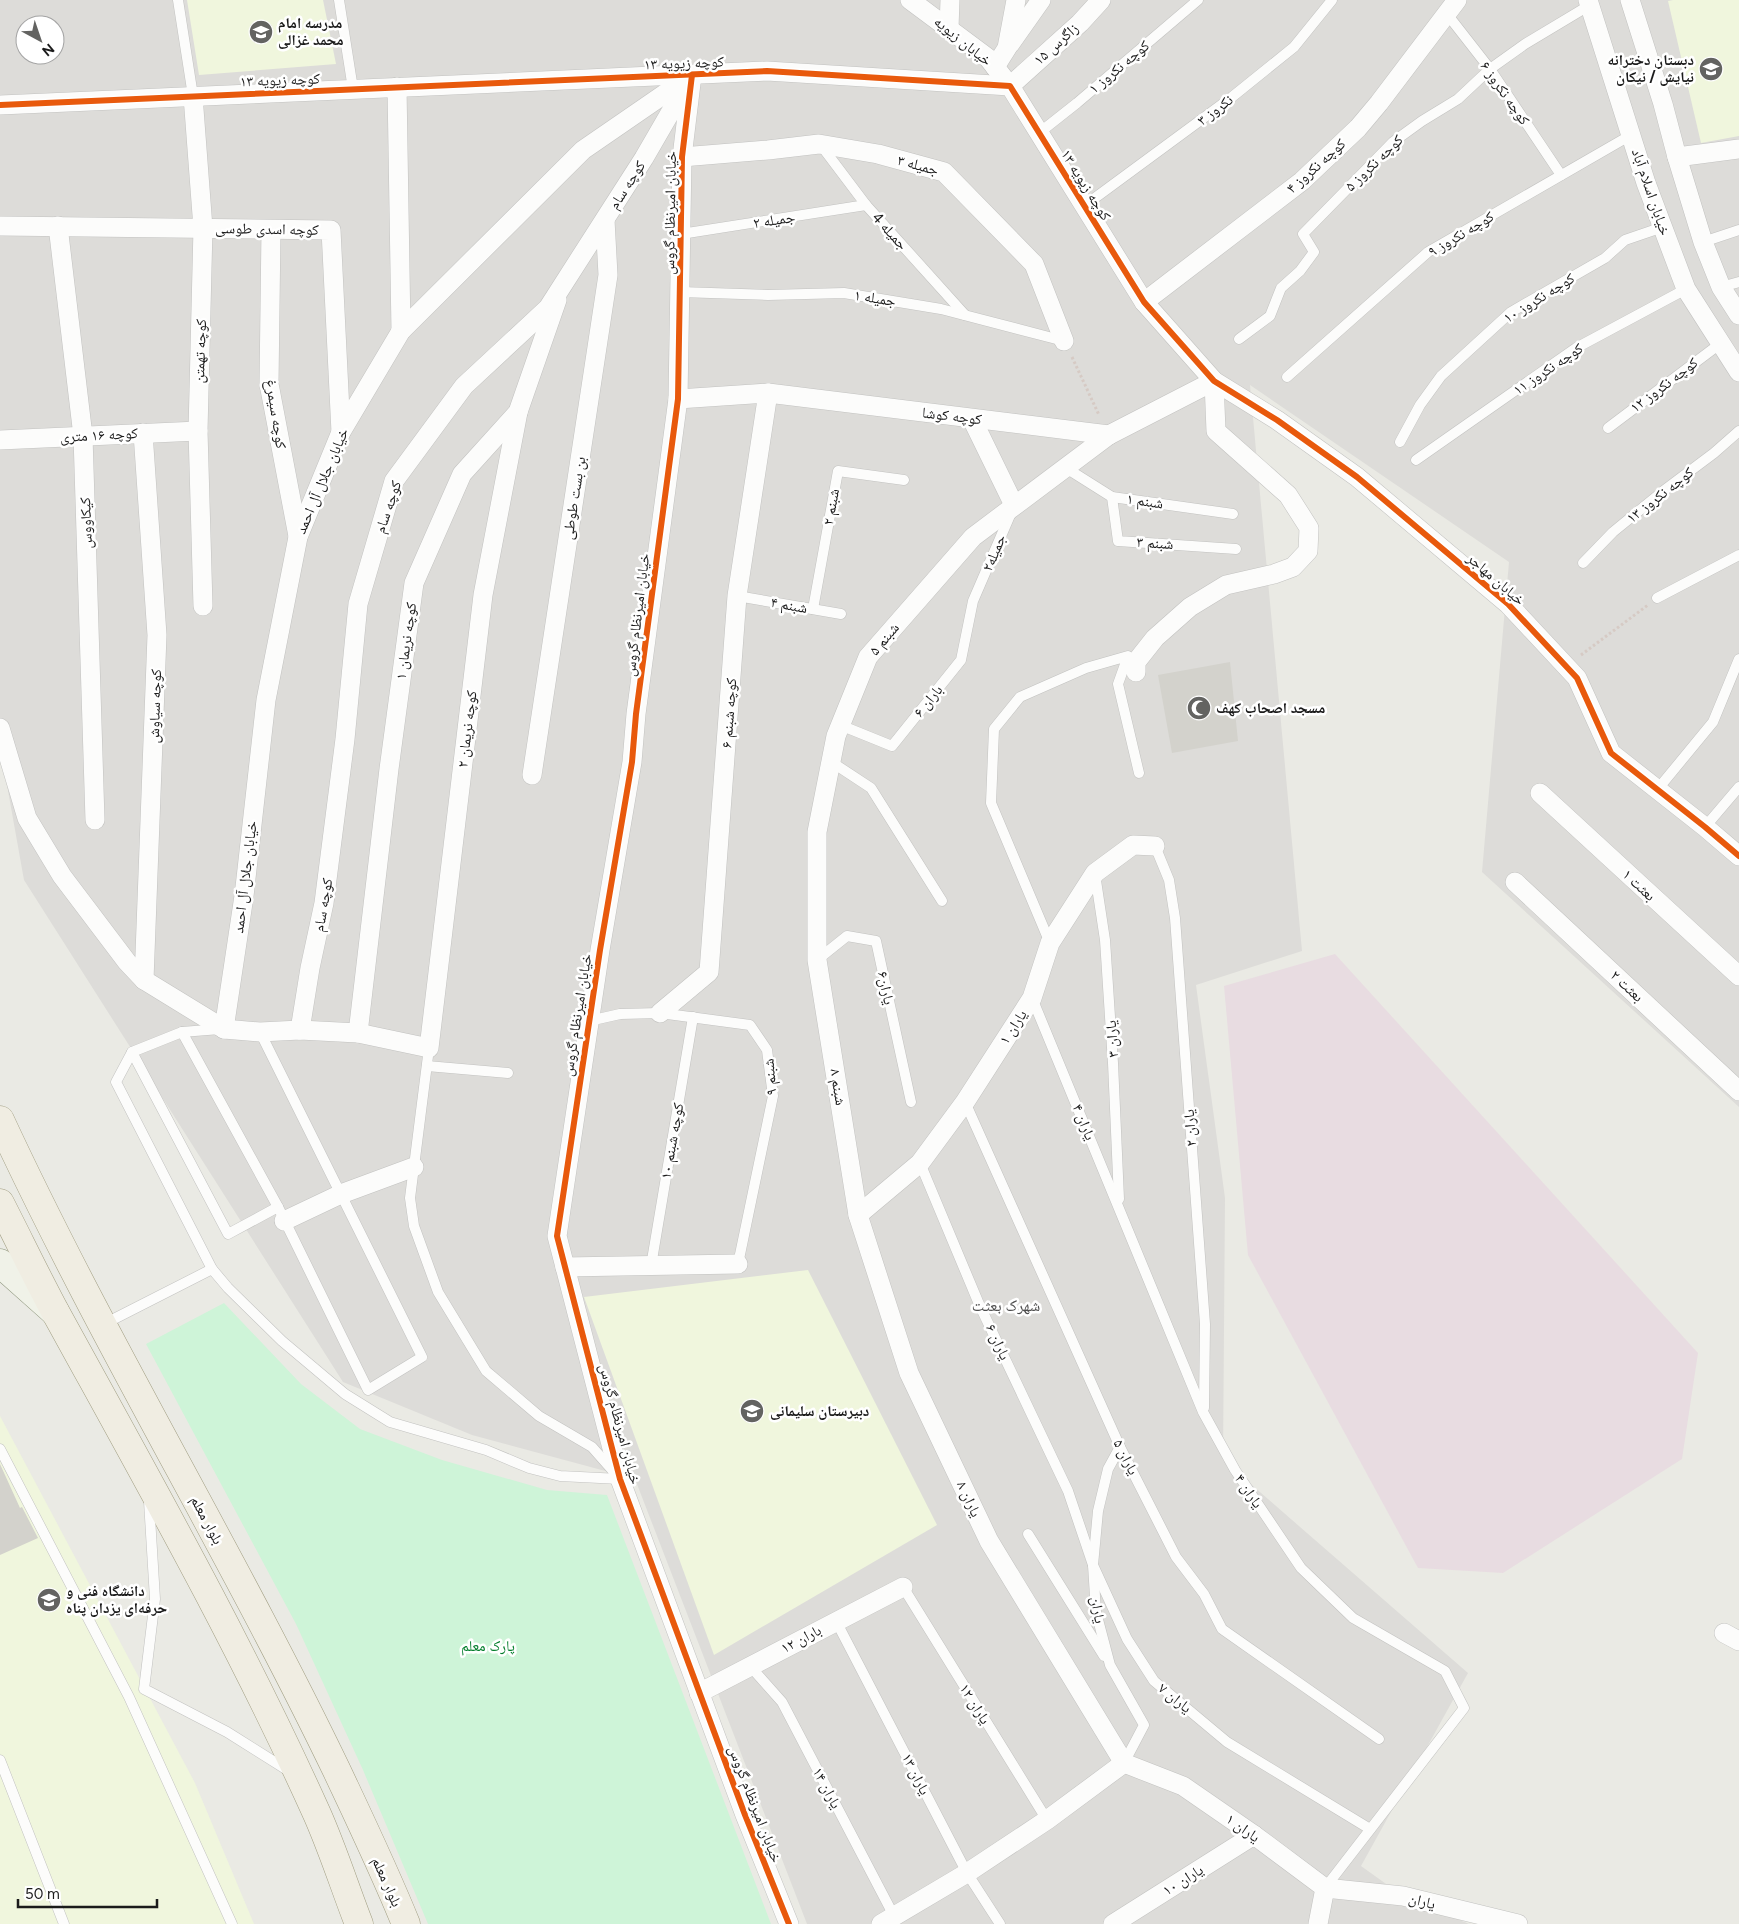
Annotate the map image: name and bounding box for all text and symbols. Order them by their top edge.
street label: خیابان زیویه [930,12,996,71]
place label: مدرسه امام محمد غزالی [278,14,344,49]
north arrow [15,15,65,65]
school or university icon: مدرسه امام محمد غزالی [248,19,274,45]
street label: زاگرس ۱۵ [1030,19,1083,70]
street label: کوچه نکروز ۱ [1085,36,1153,98]
text: N [38,40,58,60]
place label: دبستان دخترانه نیایش / نیکان [1608,51,1694,86]
street label: کوچه زیویه ۱۳ [644,53,724,73]
school or university icon: دبستان دخترانه نیایش / نیکان [1698,56,1724,82]
street label: کوچه نکروز ۶ [1477,58,1533,128]
street label: کوچه زیویه ۱۳ [240,70,320,90]
street label: نکروز ۳ [1193,91,1237,129]
street label: کوچه نکروز ۵ [1341,131,1407,195]
street label: کوچه نکروز ۴ [1283,135,1349,197]
street label: کوچه زیویه ۱۳ [1057,146,1115,224]
street label: خیابان اسلام آباد [1627,146,1674,238]
street label: خیابان امیرنظام گروس [660,150,681,275]
street label: جمیله ۳ [895,151,941,179]
street label: کوچه سام [605,157,650,213]
street label: کوچه نکروز ۹ [1425,207,1497,261]
street label: جمیله ۲ [752,208,797,232]
street label: جمیله 4 [868,208,912,254]
street label: کوچه اسدی طوسی [215,219,319,240]
street label: کوچه نکروز ۱۰ [1500,269,1578,327]
street label: جمیله ۱ [853,286,898,310]
street label: کوچه تهمتن [190,318,211,384]
street label: کوچه نکروز ۱۱ [1510,339,1586,399]
street label: کوچه نکروز ۱۲ [1627,354,1701,416]
street label: کوچه سیمرغ [261,378,290,450]
street label: کوچه کوشا [921,403,983,429]
street label: کوچه ۱۶ متری [60,424,138,447]
street label: خیابان جلال آل احمد [292,425,353,537]
street label: بن بست طوطی [559,455,590,541]
street label: کوچه نکروز ۱۳ [1623,463,1697,527]
street label: کوچه سام [371,478,406,536]
street label: شبنم ۲ [819,487,844,527]
street label: شبنم ۱ [1125,490,1165,513]
street label: کیکاووس [76,497,97,549]
street label: جمیله۲ [978,531,1010,574]
street label: شبنم ۳ [1136,533,1174,554]
street label: خیابان مهاجر [1462,548,1529,610]
street label: خیابان امیرنظام گروس [621,552,655,678]
street label: شبنم ۴ [769,593,809,618]
street label: کوچه نریمان ۱ [392,601,421,681]
street label: شبنم ۵ [865,619,904,660]
street label: کوچه سیاوش [145,668,166,744]
street label: کوچه شبنم ۶ [718,677,741,749]
street label: باران ۶ [910,681,947,721]
street label: کوچه نریمان ۲ [453,689,482,769]
mosque icon: مسجد اصحاب کهف [1186,695,1212,721]
place label: مسجد اصحاب کهف [1216,699,1325,717]
street label: خیابان جلال آل احمد [229,819,262,934]
street label: بعثت ۱ [1619,865,1659,905]
street label: کوچه سام [309,877,338,933]
street label: خیابان امیرنظام گروس [558,952,597,1078]
street label: بعثت ۲ [1607,966,1647,1006]
street label: یاران۶ [873,970,898,1007]
street label: یاران ۱ [995,1006,1032,1048]
street label: یاران ۳ [1102,1019,1123,1058]
street label: شبنم ۹ [759,1058,782,1096]
street label: شبنم ۸ [825,1067,850,1107]
street label: یاران ۴ [1068,1101,1099,1143]
street label: کوچه شبنم ۱۰ [656,1102,689,1181]
street label: یاران ۲ [1180,1108,1201,1147]
district label: شهرک بعثت [972,1296,1040,1315]
street label: یاران ۶ [981,1321,1014,1364]
street label: خیابان امیرنظام گروس [594,1362,645,1487]
school or university icon: دبیرستان سلیمانی [739,1398,765,1424]
place label: دبیرستان سلیمانی [770,1402,869,1420]
street label: یاران ۵ [1109,1436,1143,1479]
street label: یاران ۴ [1230,1470,1267,1512]
street label: یاران ۸ [952,1478,985,1521]
street label: بلوار معلم [186,1493,227,1548]
place label: دانشگاه فنی و حرفه‌ای یزدان پناه [66,1582,167,1617]
school or university icon: دانشگاه فنی و حرفه‌ای یزدان پناه [36,1587,62,1613]
street label: یاران [1086,1595,1109,1625]
street label: باران ۱۲ [778,1621,825,1658]
park label: پارک معلم [461,1637,515,1656]
street label: یاران ۷ [1154,1679,1196,1718]
street label: یاران ۱۲ [955,1680,995,1728]
street label: خیابان امیرنظام گروس [723,1743,786,1866]
street label: یاران ۱۳ [897,1750,934,1799]
street label: یاران ۱۴ [808,1764,845,1813]
street label: یاران ۱ [1222,1810,1264,1847]
street label: بلوار معلم [367,1854,406,1910]
street label: یاران ۱۰ [1159,1860,1207,1900]
scale bar [18,1876,156,1908]
text: 50 m [25,1885,60,1903]
street label: یاران [1406,1889,1438,1914]

